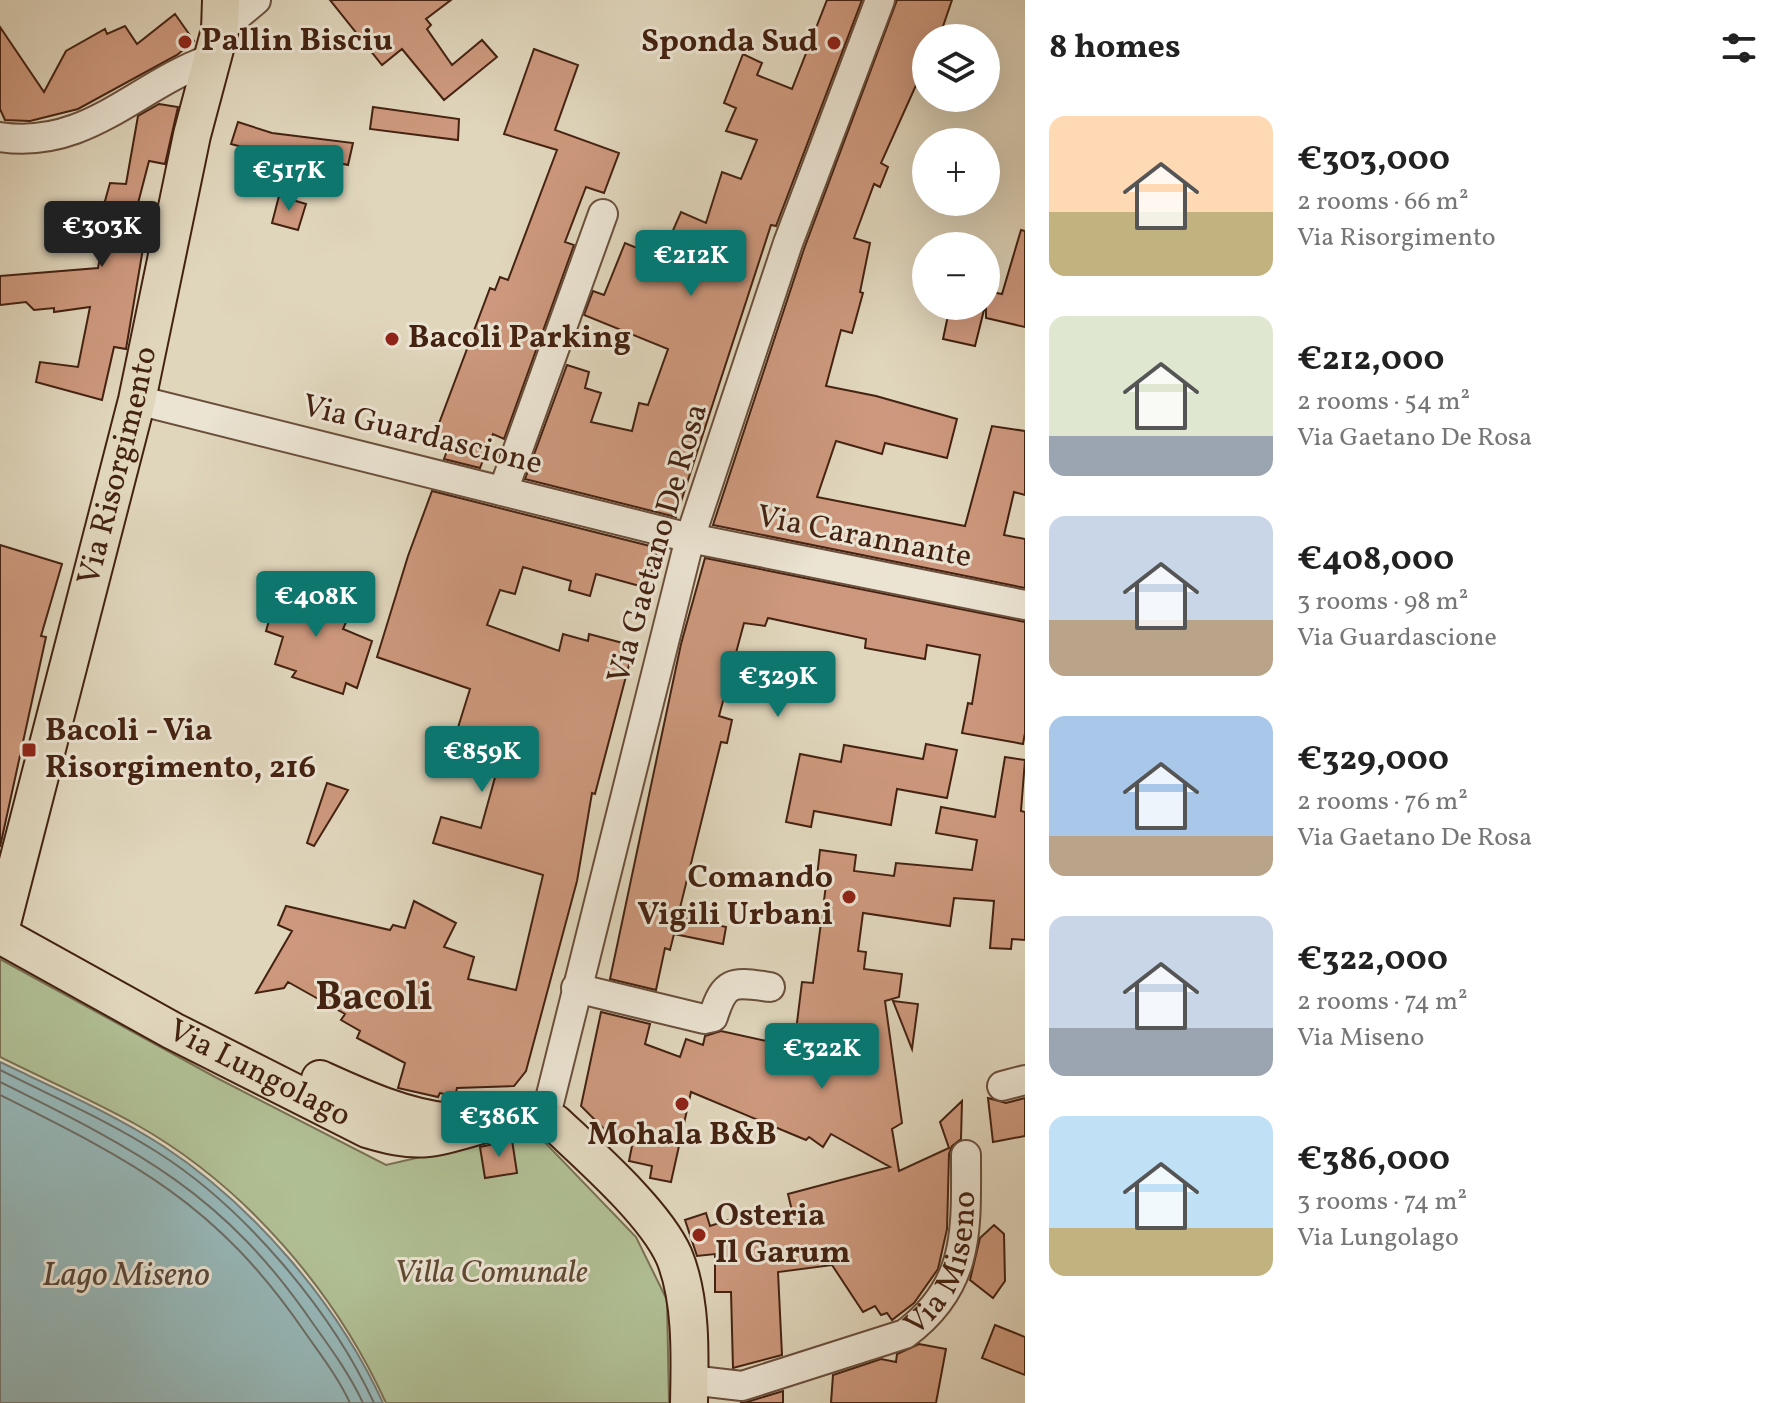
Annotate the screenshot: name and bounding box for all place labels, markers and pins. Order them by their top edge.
place label: Pallin Bisciu [201,20,393,64]
place label: Sponda Sud [641,21,818,65]
marker: Pallin Bisciu [176,33,194,51]
marker: Sponda Sud [825,34,843,52]
pin: €517K [233,145,345,213]
pin: €303K [46,201,158,269]
pin: €212K [635,230,747,298]
place label: Bacoli Parking [408,317,631,361]
marker: Bacoli Parking [383,330,401,348]
pin: €408K [260,571,372,639]
pin: €329K [722,651,834,719]
place label: Bacoli - Via Risorgimento, 216 [45,710,316,791]
pin: €859K [426,726,538,794]
marker: Bacoli - Via Risorgimento, 216 [20,741,38,759]
place label: Comando Vigili Urbani [637,857,833,938]
marker: Comando Vigili Urbani [840,888,858,906]
pin: €322K [766,1023,878,1091]
pin: €386K [443,1091,555,1159]
marker: Mohala B&B [673,1095,691,1113]
place label: Mohala B&B [587,1114,777,1158]
place label: Osteria Il Garum [715,1195,851,1276]
marker: Osteria Il Garum [690,1226,708,1244]

